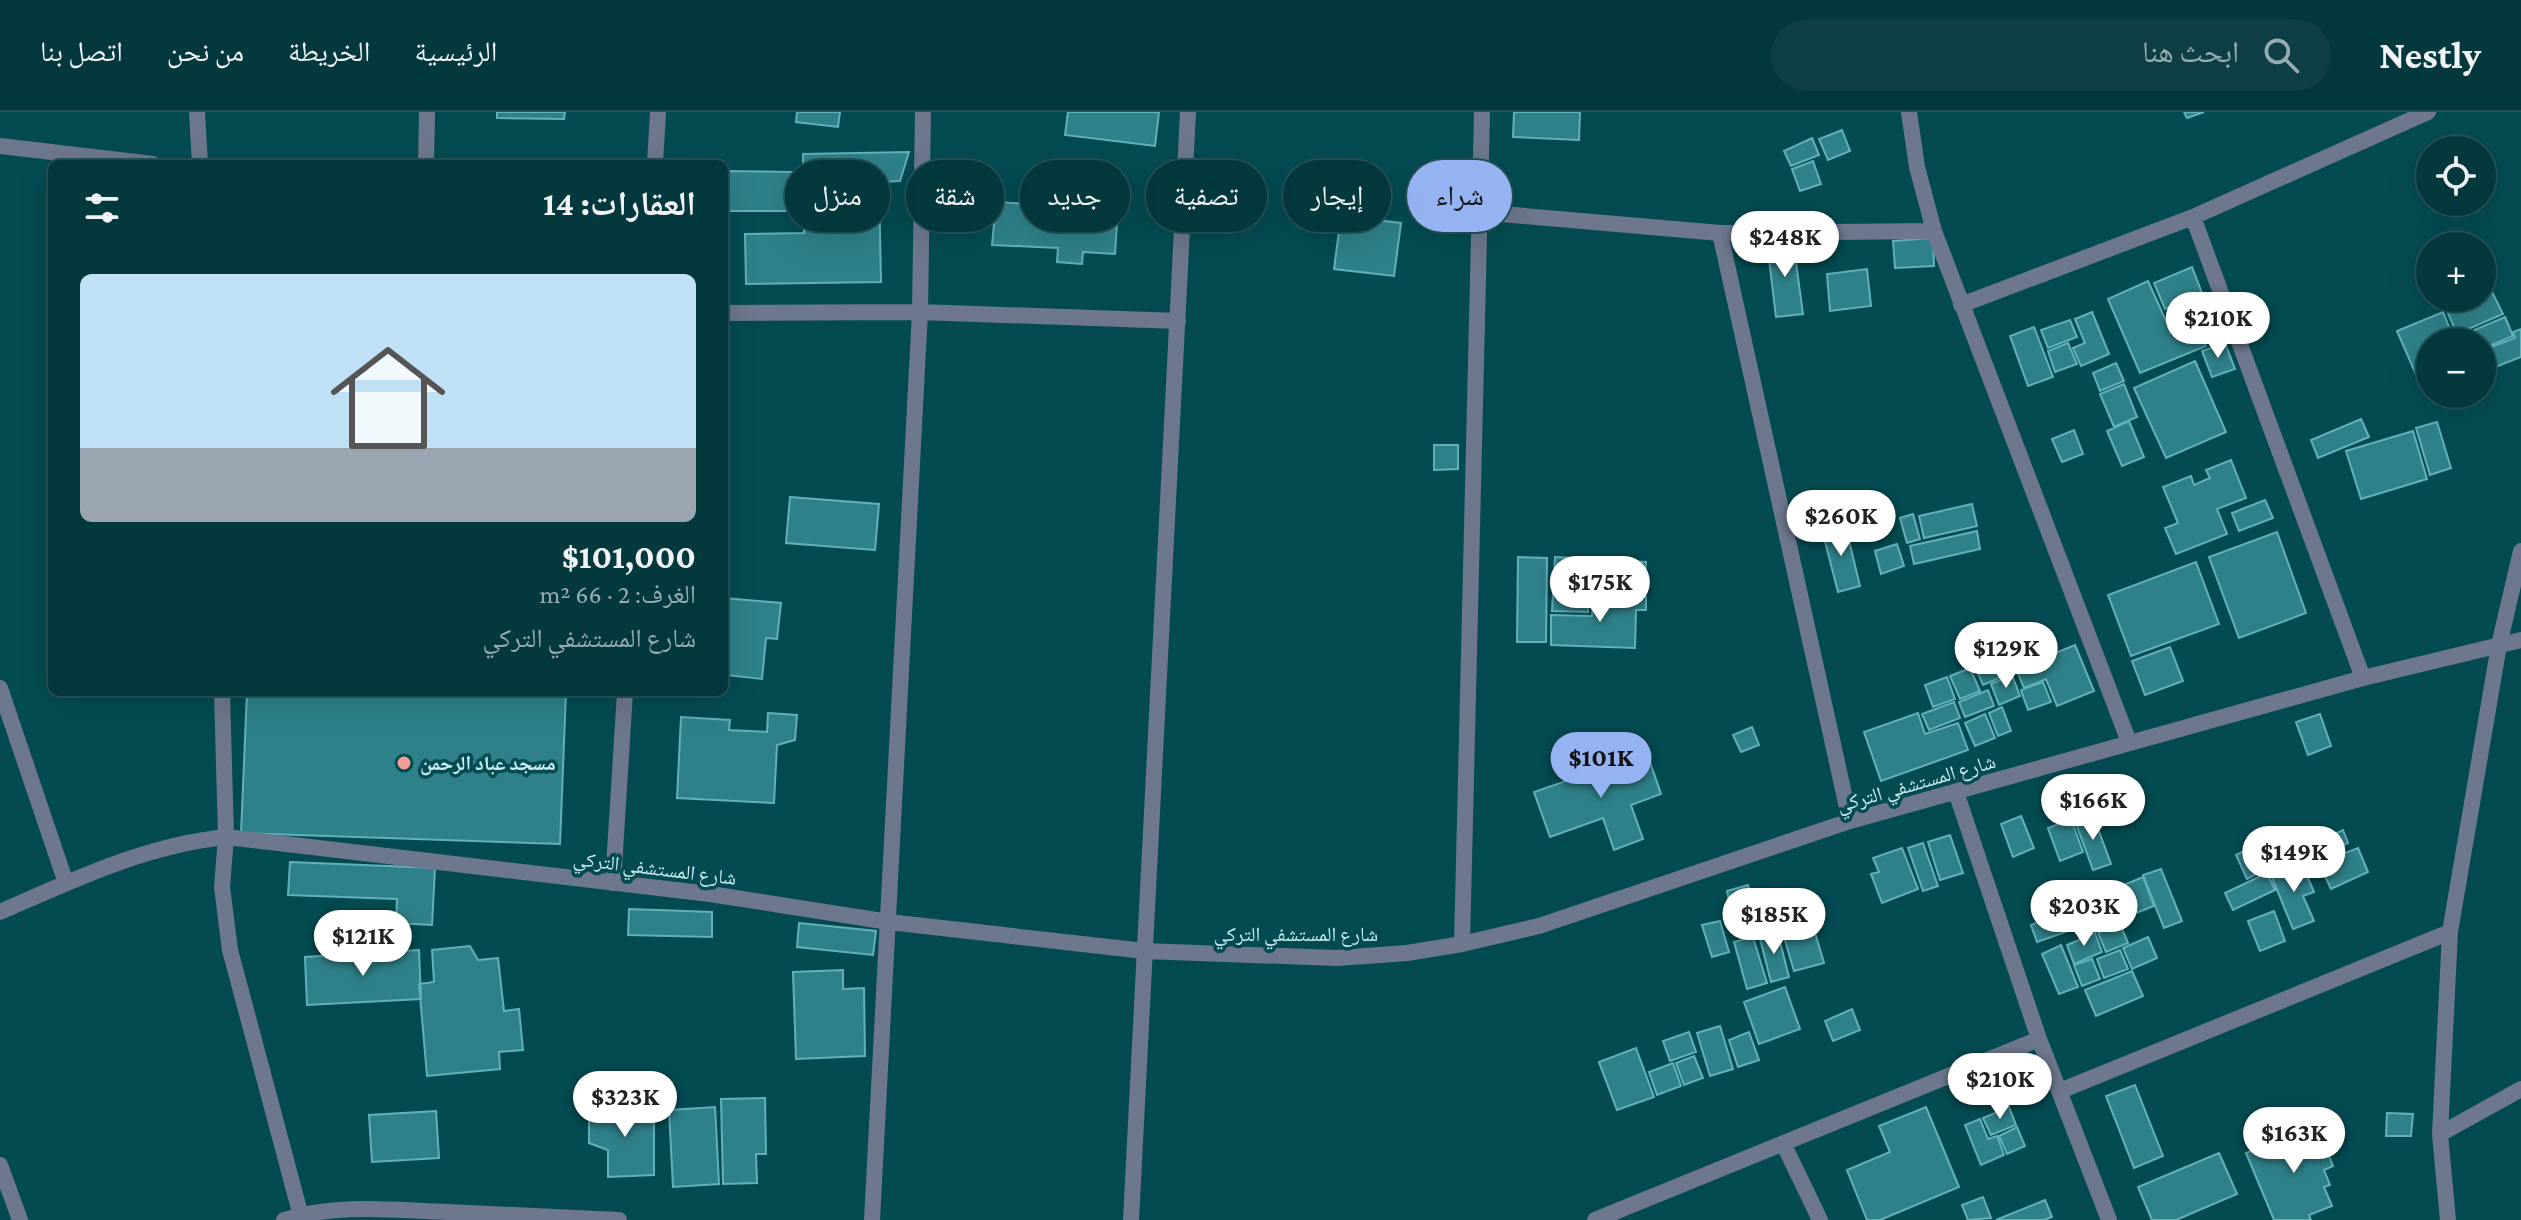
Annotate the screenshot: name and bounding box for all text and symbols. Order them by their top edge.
search box [1771,19,2331,91]
icon: search [2259,33,2303,77]
text: Nestly [2379,34,2481,76]
text: ابحث هنا [2142,35,2239,68]
text: اتصل بنا [40,36,123,67]
text: من نحن [167,36,244,67]
text: الخريطة [288,36,370,67]
text: الرئيسية [414,36,497,67]
map controls [2416,136,2496,408]
button: locate [2416,136,2496,216]
chip: منزل [785,160,890,232]
chip: شقة [906,160,1004,232]
chip: جديد [1020,160,1130,232]
chip: تصفية [1146,160,1267,232]
chip: إيجار [1283,160,1391,232]
chip: شراء [1407,160,1512,232]
text: العقارات: 14 [543,185,696,222]
icon: filters [80,186,124,230]
pin: $248K [1729,211,1841,279]
text: $248K [1749,222,1821,251]
button: + [2416,232,2496,312]
pin: $210K [2162,292,2274,360]
text: $210K [2184,303,2252,332]
icon: home [316,326,460,470]
button: − [2416,328,2496,408]
pin: $260K [1785,490,1897,558]
text: $260K [1805,501,1877,530]
text: $101,000 [562,538,696,575]
pin: $175K [1544,556,1656,624]
text: $175K [1568,567,1632,596]
text: الغرف: 2 · 66 m² [539,580,696,609]
pin: $129K [1950,622,2062,690]
text: شارع المستشفي التركي [482,624,696,653]
text: $129K [1973,633,2039,662]
pin: $101K [1545,732,1657,800]
text: $101K [1569,743,1633,772]
street label: شارع المستشفي التركي [1834,750,1999,821]
place label: مسجد عباد الرحمن [420,752,556,776]
marker: مسجد عباد الرحمن [395,754,413,772]
pin: $166K [2037,774,2149,842]
text: $166K [2059,785,2127,814]
pin: $149K [2238,826,2350,894]
text: $149K [2260,837,2328,866]
street label: شارع المستشفي التركي [571,847,738,894]
pin: $203K [2028,880,2140,948]
pin: $185K [1718,888,1830,956]
text: $203K [2049,891,2119,920]
text: $185K [1740,899,1808,928]
pin: $121K [307,910,419,978]
text: $121K [332,921,394,950]
street label: شارع المستشفي التركي [1214,923,1378,950]
pin: $210K [1944,1053,2056,1121]
text: $210K [1966,1064,2034,1093]
pin: $323K [569,1071,681,1139]
text: $323K [591,1082,659,1111]
pin: $163K [2238,1107,2350,1175]
text: $163K [2261,1118,2327,1147]

